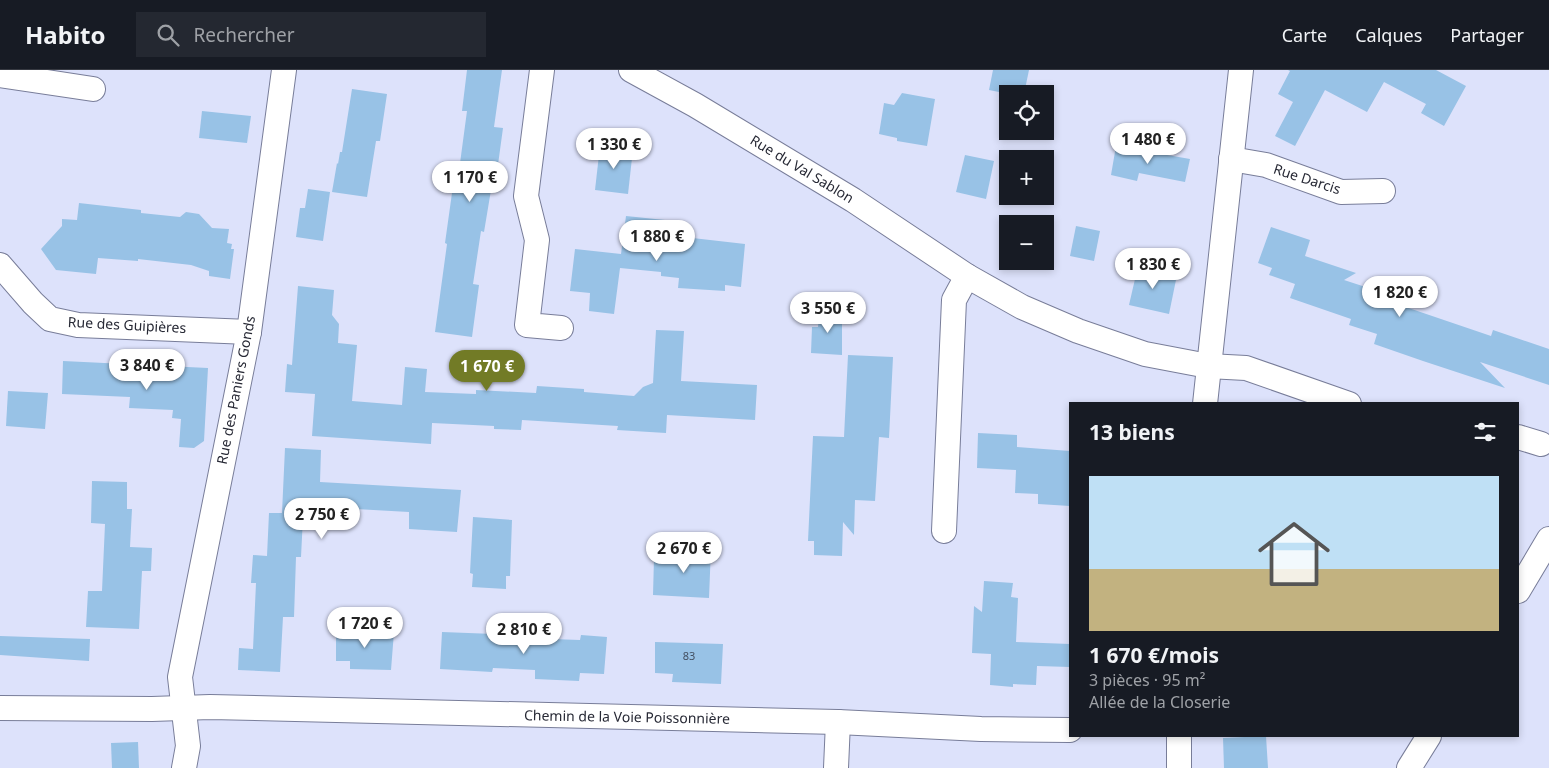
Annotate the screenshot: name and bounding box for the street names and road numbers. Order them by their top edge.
street label: Rue du Val Sablon [747,130,858,207]
street label: Rue Darcis [1271,159,1343,198]
street label: Rue des Guipières [67,312,187,337]
street label: Rue des Paniers Gonds [212,314,259,466]
street label: Chemin de la Voie Poissonnière [524,705,730,728]

